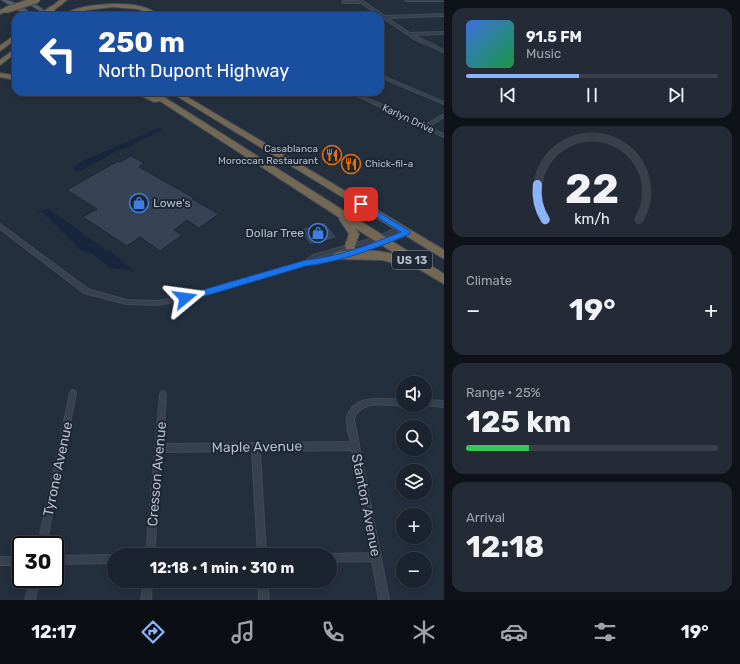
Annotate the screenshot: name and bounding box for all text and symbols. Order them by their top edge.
text: 250 m [98,26,185,59]
icon: left [32,28,84,80]
text: 91.5 FM [526,28,582,46]
text: Music [526,46,561,61]
text: North Dupont Highway [98,60,289,82]
icon: previous [497,84,519,106]
icon: pause [581,84,603,106]
icon: next [665,84,687,106]
street label: Karlyn Drive [380,102,436,136]
place label: Casablanca Moroccan Restaurant [218,143,318,167]
restaurant icon: Casablanca Moroccan Restaurant [321,144,343,166]
restaurant icon: Chick-fil-a [340,153,362,175]
place label: Chick-fil-a [365,158,413,170]
text: 22 [565,163,619,212]
pin [344,187,378,221]
shop icon: Lowe's [128,192,150,214]
icon: arrive [350,193,372,215]
place label: Lowe's [153,196,191,210]
text: km/h [574,210,610,227]
shop icon: Dollar Tree [307,222,329,244]
place label: Dollar Tree [246,226,304,240]
road number: US 13 [392,251,432,269]
text: Climate [466,273,512,288]
position arrow [164,277,206,319]
text: 19° [569,292,616,328]
text: − [466,297,480,324]
text: + [704,297,718,324]
map controls [396,376,432,588]
button: sound [396,376,432,412]
text: Range · 25% [466,385,541,400]
text: 125 km [466,404,571,440]
street label: Tyrone Avenue [40,420,76,518]
button: search [396,420,432,456]
street label: Cresson Avenue [144,421,170,527]
street label: Maple Avenue [212,438,303,456]
street label: Stanton Avenue [348,452,384,558]
button: layers [396,464,432,500]
button: + [396,508,432,544]
text: Arrival [466,510,505,525]
text: 12:18 [466,529,544,565]
speed limit sign: 30 [12,536,64,588]
button: − [396,552,432,588]
text: 12:18 · 1 min · 310 m [150,559,294,577]
icon: directions [139,618,167,646]
icon: music [229,618,257,646]
icon: phone [319,618,347,646]
icon: climate [410,618,438,646]
icon: car [500,618,528,646]
icon: filters [591,618,619,646]
text: 12:17 [31,621,76,643]
text: 19° [681,621,709,643]

